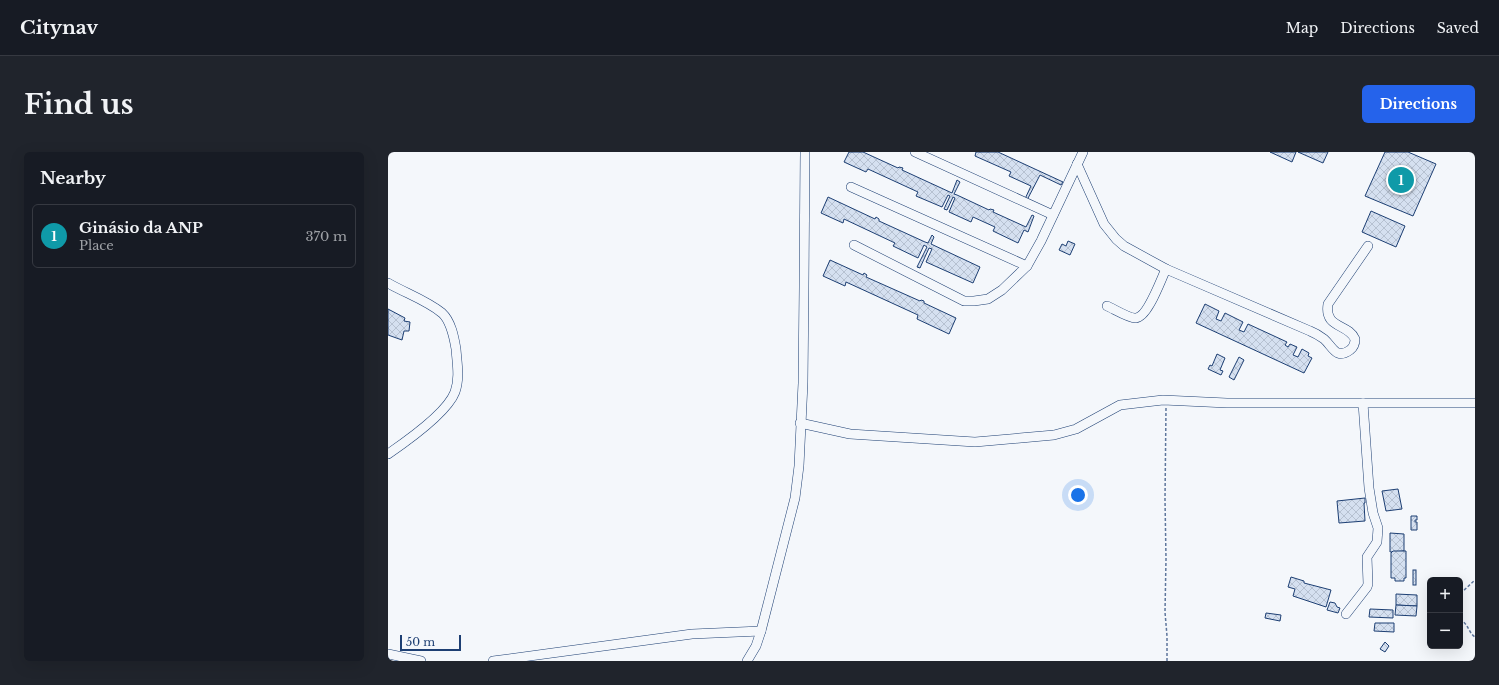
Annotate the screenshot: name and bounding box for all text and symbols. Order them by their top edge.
text: Citynav [20,16,98,39]
text: Map [1286,19,1318,37]
text: Directions [1340,19,1415,37]
text: Saved [1437,19,1479,37]
button: Directions [1362,85,1475,123]
text: Find us [24,87,134,122]
pin: 1 [1388,165,1414,195]
text: Nearby [40,168,106,189]
text: Ginásio da ANP [79,218,203,237]
text: 1 [51,228,57,245]
text: 370 m [306,228,347,245]
text: Place [79,237,114,254]
your location [1068,485,1088,505]
map controls [1427,577,1463,649]
button: + [1427,577,1463,613]
button: − [1427,613,1463,649]
scale bar [400,633,461,652]
text: 50 m [406,635,435,649]

